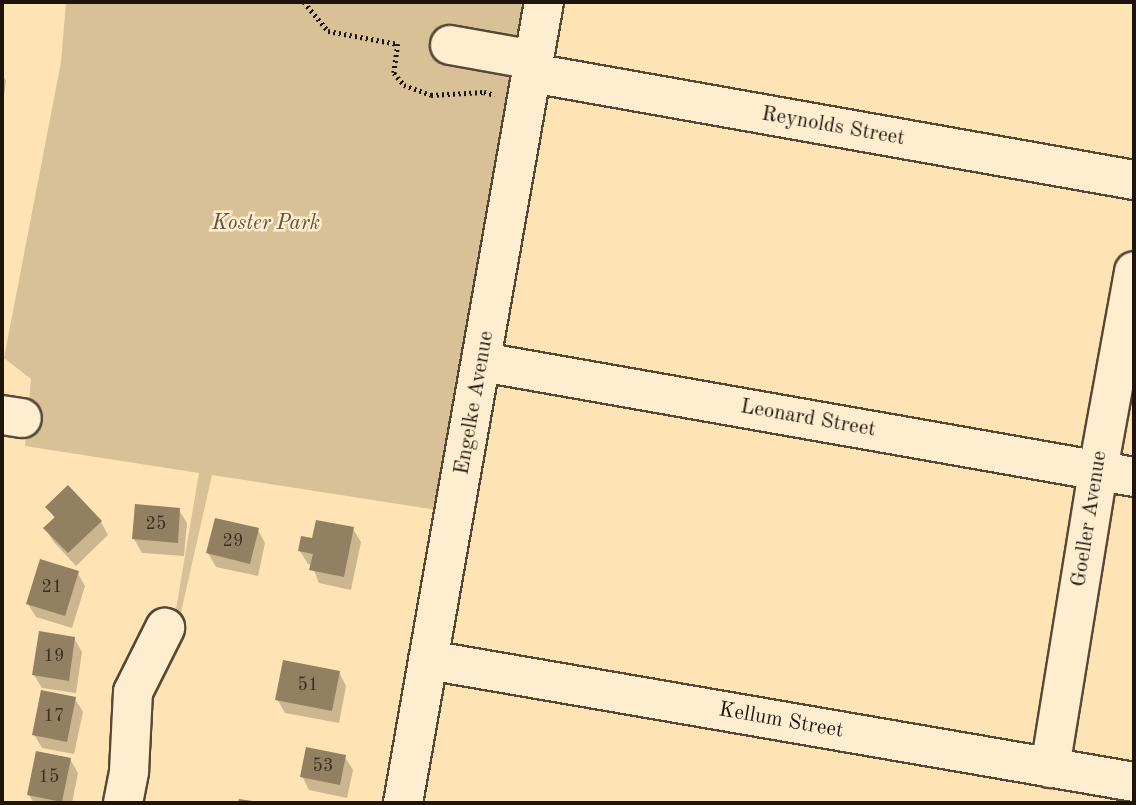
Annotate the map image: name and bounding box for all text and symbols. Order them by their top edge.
street label: Reynolds Street [759,102,907,152]
park label: Koster Park [212,211,320,237]
street label: Engelke Avenue [450,329,500,477]
street label: Leonard Street [738,395,878,443]
street label: Goeller Avenue [1067,449,1113,589]
house number: 25 [146,513,166,535]
house number: 29 [223,530,243,552]
house number: 21 [42,576,62,598]
house number: 19 [44,645,64,667]
house number: 51 [298,674,318,696]
street label: Kellum Street [717,698,845,744]
house number: 17 [44,705,64,727]
house number: 53 [313,755,333,777]
house number: 15 [39,766,59,788]

